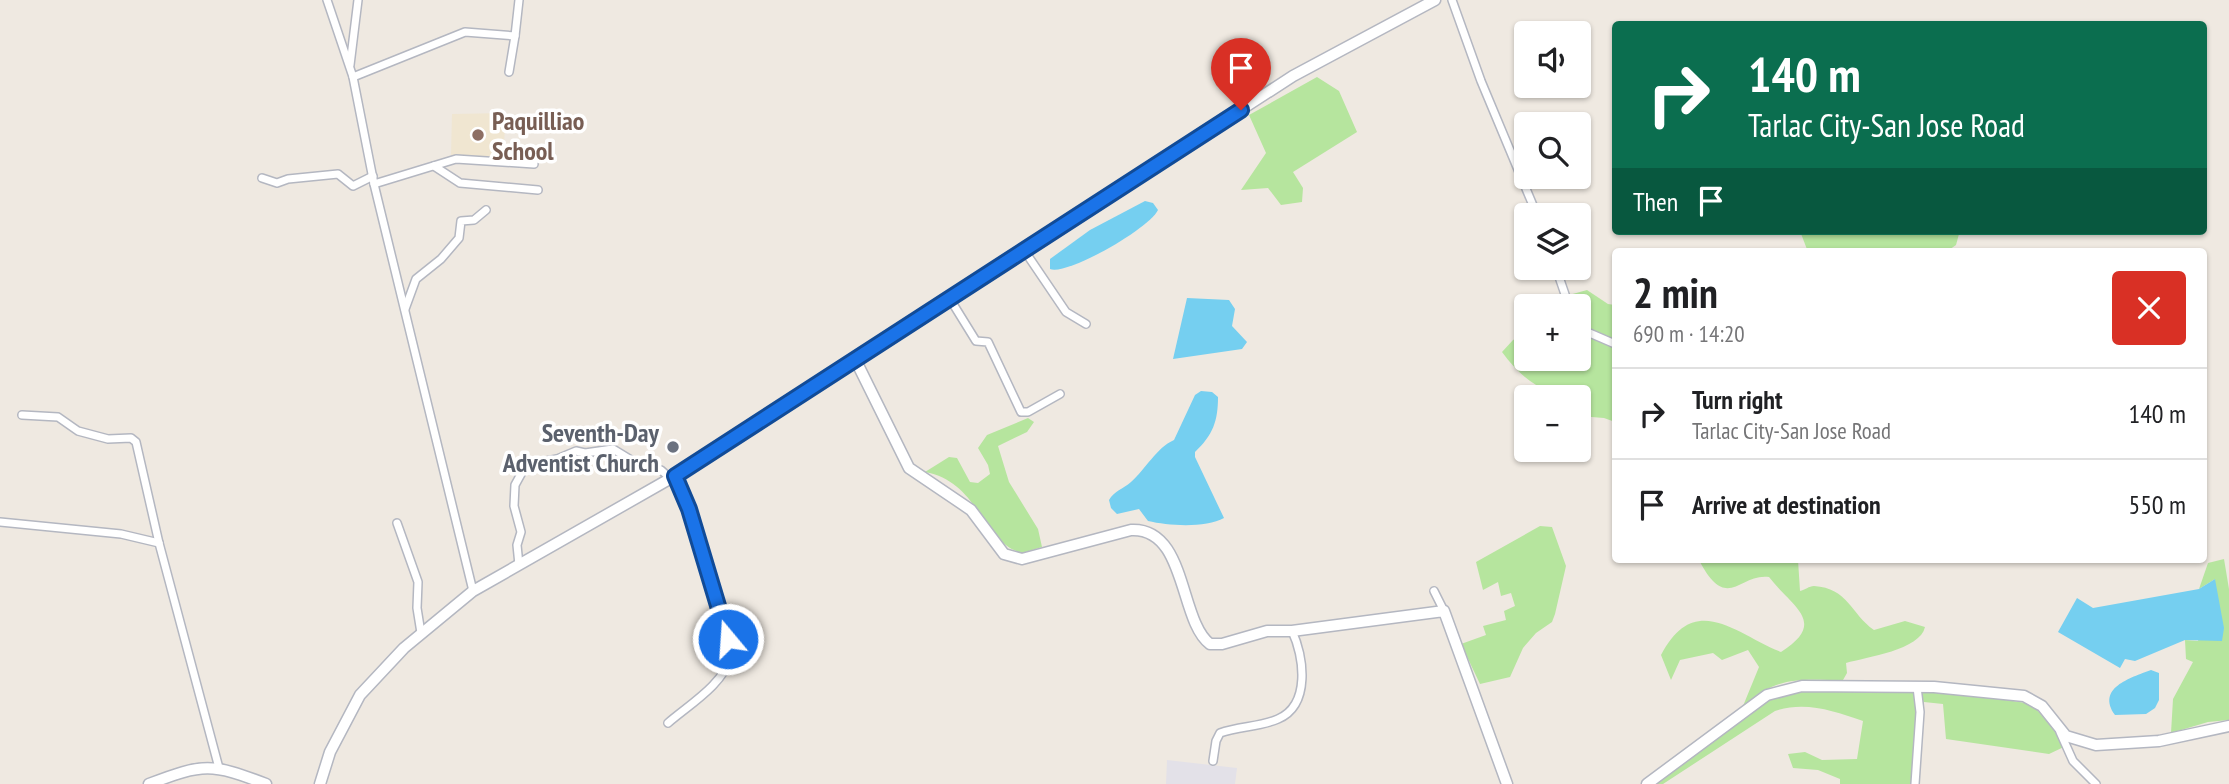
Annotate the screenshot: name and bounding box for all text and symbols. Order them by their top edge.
map controls [1514,21,1591,462]
button: sound [1514,21,1591,98]
pin [1211,38,1271,110]
text: 140 m [1748,42,1861,106]
icon: arrive [1222,49,1260,87]
icon: right [1633,49,1724,140]
place label: Paquilliao School [492,104,584,167]
text: Tarlac City-San Jose Road [1748,104,2025,146]
button: search [1514,112,1591,189]
marker: Paquilliao School [470,127,486,143]
icon: arrive [1692,182,1730,220]
text: Then [1633,185,1678,218]
button: layers [1514,203,1591,280]
text: 2 min [1633,265,1718,320]
button: close [2112,271,2186,345]
button: + [1514,294,1591,371]
text: 690 m · 14:20 [1633,319,1745,348]
text: Turn right [1692,383,1783,416]
button: − [1514,385,1591,462]
icon: right [1633,395,1671,433]
text: 140 m [2128,397,2186,430]
place label: Seventh-Day Adventist Church [502,416,660,479]
text: Tarlac City-San Jose Road [1692,416,1891,445]
marker: Seventh-Day Adventist Church [665,439,681,455]
icon: arrive [1633,486,1671,524]
text: Arrive at destination [1692,488,1881,521]
text: 550 m [2128,488,2186,521]
position arrow [691,602,765,676]

